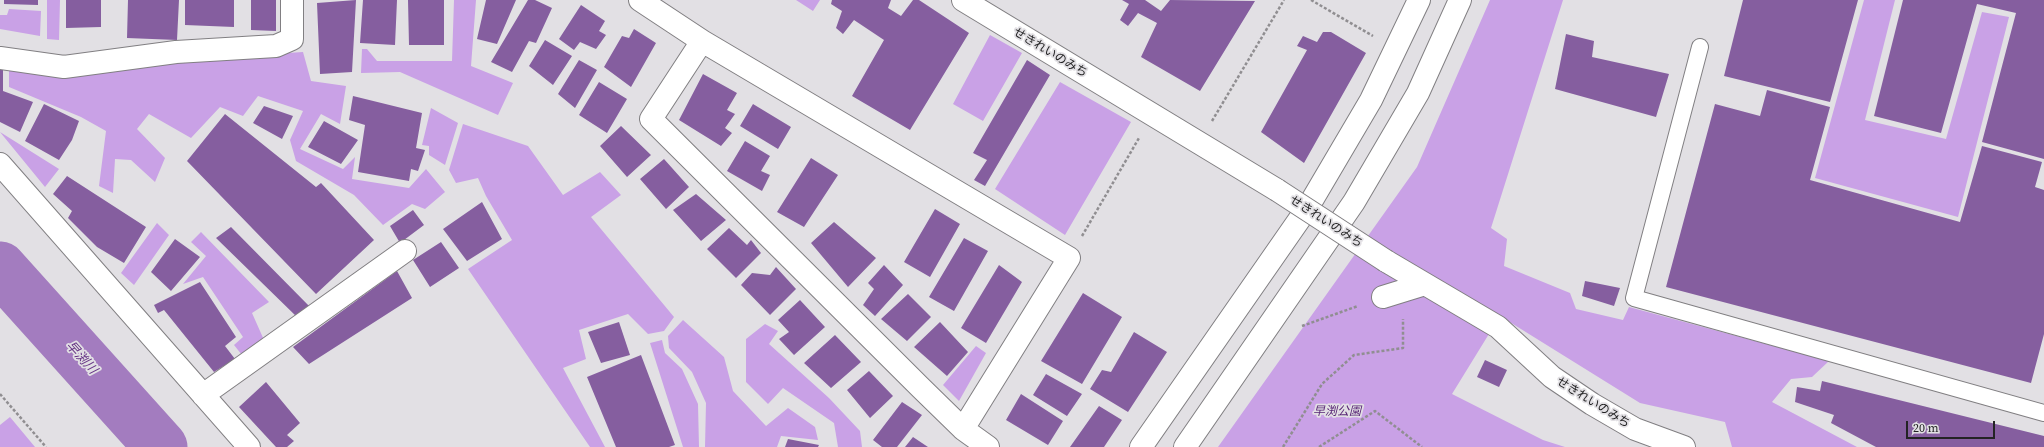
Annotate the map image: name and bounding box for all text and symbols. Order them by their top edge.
street label: せきれいのみち [1010,25,1090,81]
street label: せきれいのみち [1287,193,1365,251]
water label: 早渕川 [62,338,100,378]
street label: せきれいのみち [1554,375,1632,431]
park label: 早渕公園 [1313,405,1361,419]
scale bar [1908,413,1997,439]
text: 20 m [1913,420,1939,436]

